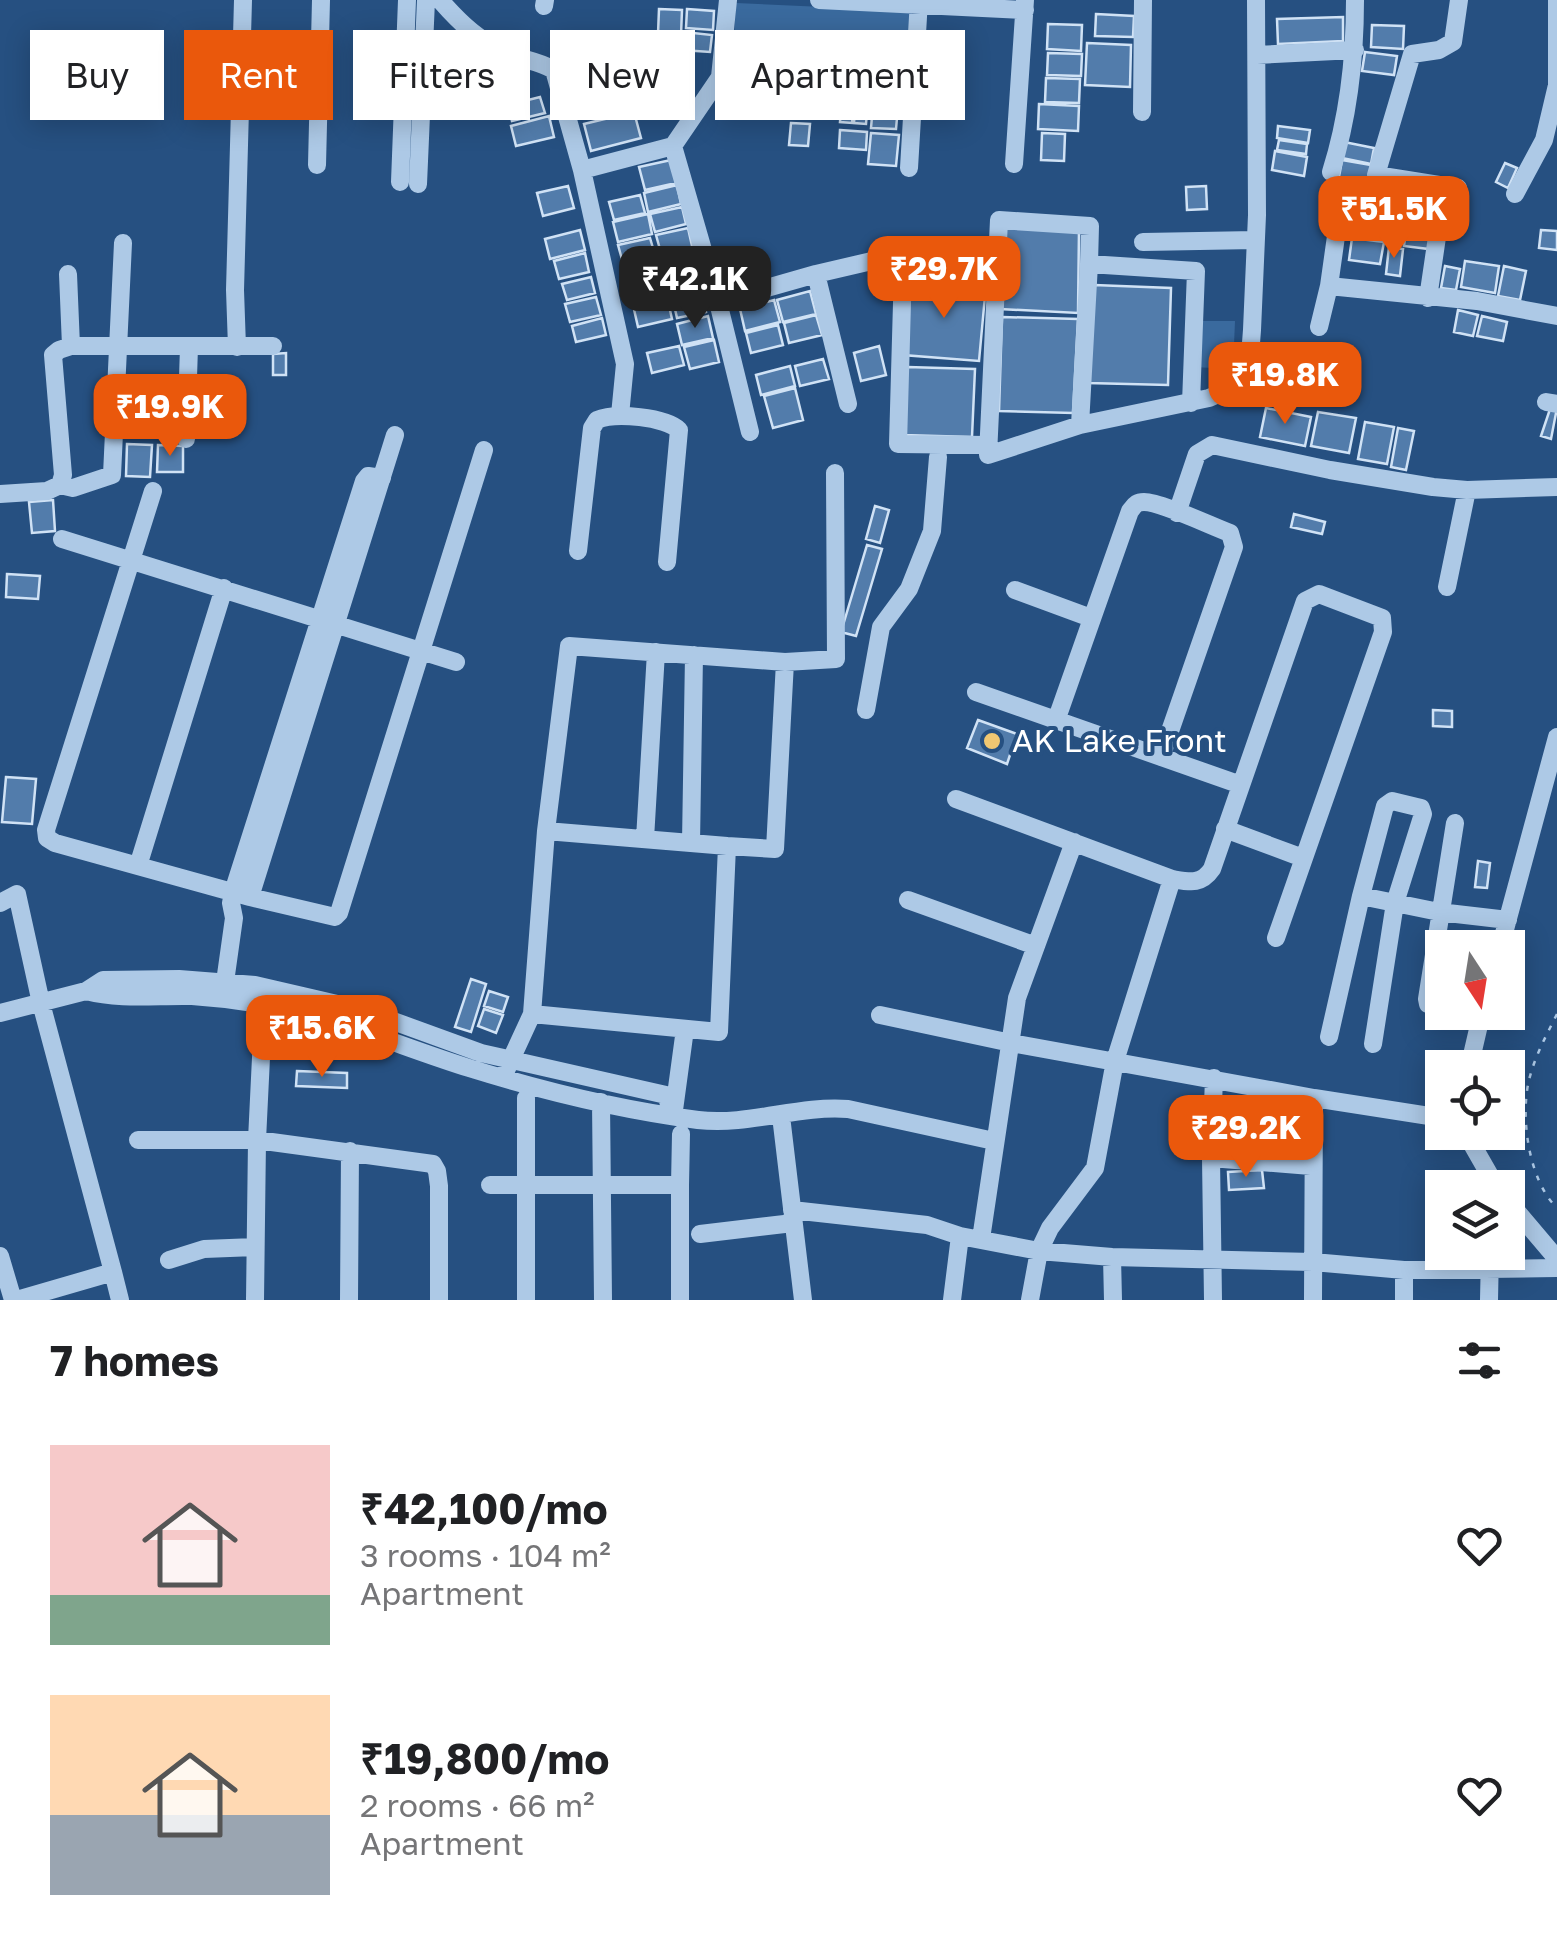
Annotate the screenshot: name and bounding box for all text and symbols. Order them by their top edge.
chip: Buy [30,30,164,120]
chip: Rent [184,30,333,120]
chip: Filters [353,30,530,120]
chip: New [550,30,695,120]
chip: Apartment [715,30,965,120]
pin: ₹51.5K [1313,176,1475,261]
text: ₹51.5K [1340,189,1448,227]
pin: ₹29.7K [863,236,1025,321]
pin: ₹42.1K [614,246,776,331]
text: ₹29.7K [889,249,999,287]
text: ₹42.1K [641,259,749,297]
pin: ₹19.8K [1204,342,1366,427]
text: ₹19.8K [1230,355,1340,393]
pin: ₹19.9K [89,374,251,459]
text: ₹19.9K [116,387,224,425]
place label: AK Lake Front [1012,721,1227,759]
marker: AK Lake Front [981,730,1003,752]
north arrow [1425,930,1525,1030]
map controls [1425,930,1525,1270]
pin: ₹15.6K [241,995,403,1080]
text: ₹15.6K [268,1008,376,1046]
button: locate [1425,1050,1525,1150]
pin: ₹29.2K [1165,1095,1327,1180]
text: ₹29.2K [1190,1108,1302,1146]
button: layers [1425,1170,1525,1270]
icon: filters [1452,1333,1507,1388]
text: 7 homes [50,1335,219,1385]
text: ₹42,100/mo [360,1483,608,1533]
icon: home [130,1485,250,1605]
icon: heart [1452,1518,1507,1573]
text: 3 rooms · 104 m² [360,1536,611,1574]
text: Apartment [360,1574,524,1612]
text: ₹19,800/mo [360,1733,609,1783]
icon: home [130,1735,250,1855]
icon: heart [1452,1768,1507,1823]
text: 2 rooms · 66 m² [360,1786,595,1824]
text: Apartment [360,1824,524,1862]

